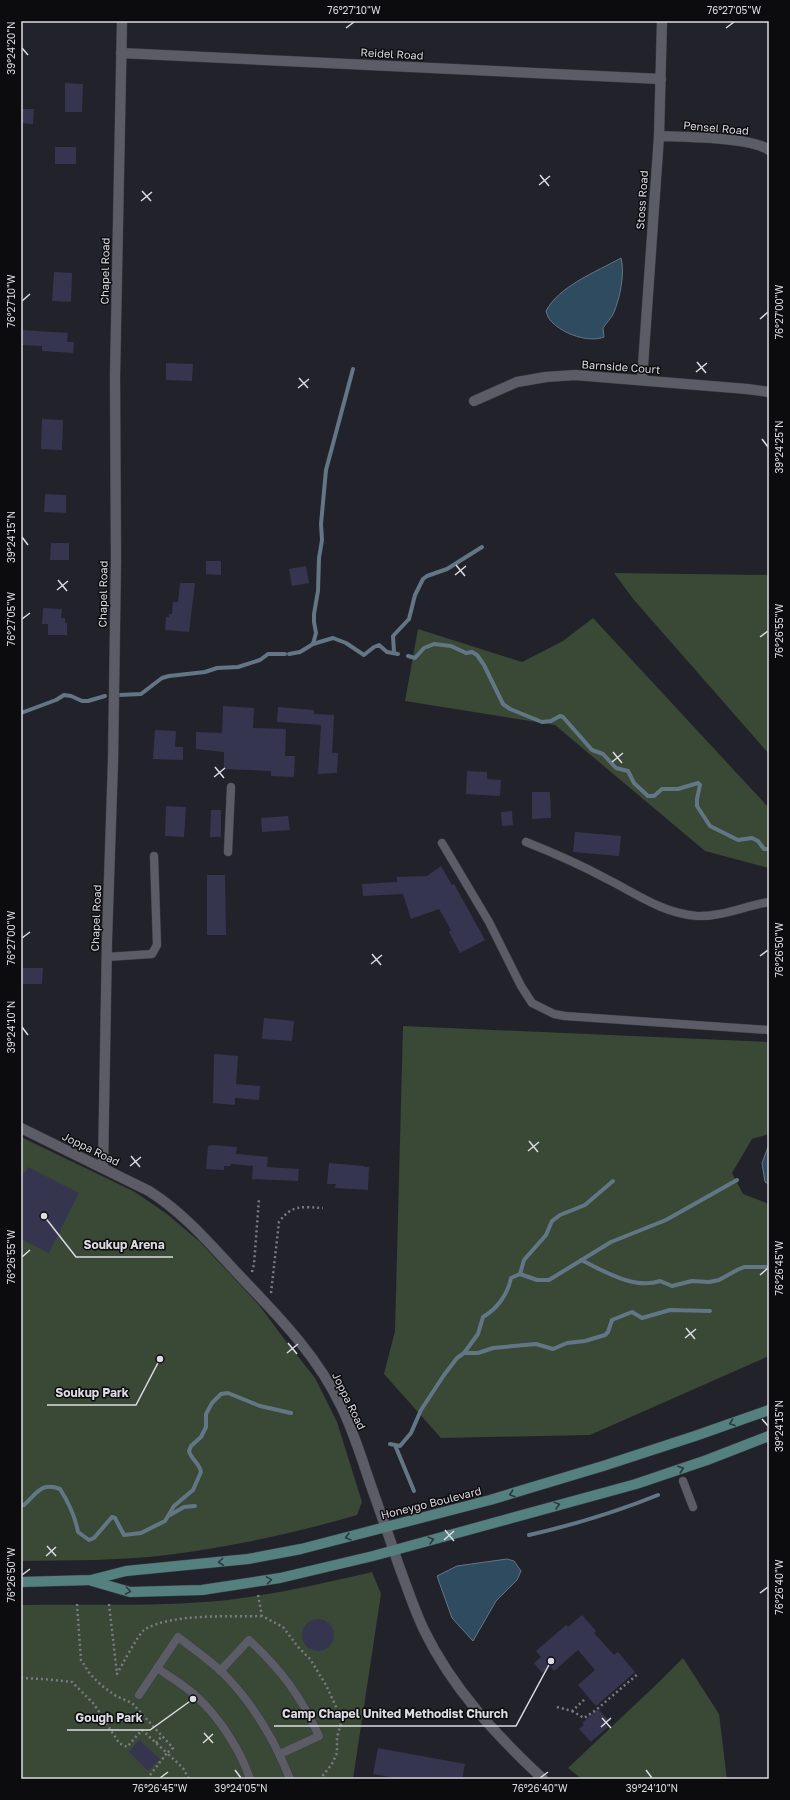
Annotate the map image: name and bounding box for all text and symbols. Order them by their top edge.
text: 76°27'10"W [327,4,381,16]
text: 76°27'05"W [707,4,762,16]
text: 39°24'20"N [5,21,17,75]
street label: Reidel Road [360,45,424,62]
street label: Pensel Road [683,118,749,137]
street label: Stoss Road [633,170,650,230]
street label: Chapel Road [97,237,112,305]
text: 76°27'10"W [5,274,17,328]
text: 76°27'00"W [773,284,785,339]
street label: Barnside Court [581,357,661,376]
text: 39°24'25"N [773,421,785,474]
text: 39°24'15"N [5,511,17,563]
street label: Chapel Road [95,560,110,628]
text: 76°27'05"W [5,591,17,646]
text: 76°26'55"W [773,603,785,658]
street label: Chapel Road [88,884,103,952]
text: 76°27'00"W [5,910,17,965]
text: 76°26'50"W [773,922,785,978]
text: 39°24'10"N [5,1001,17,1053]
street label: Joppa Road [60,1129,122,1168]
text: 76°26'55"W [5,1229,17,1284]
callout: Soukup Arena [76,1233,173,1257]
text: Soukup Arena [83,1237,165,1252]
text: 76°26'45"W [773,1240,785,1295]
street label: Joppa Road [330,1370,369,1432]
callout: Soukup Park [47,1381,136,1405]
text: Soukup Park [55,1385,129,1400]
text: 39°24'15"N [773,1400,785,1452]
one-way arrow [729,1418,736,1427]
one-way arrow [678,1465,685,1473]
street label: Honeygo Boulevard [379,1484,482,1521]
one-way arrow [509,1489,516,1498]
one-way arrow [553,1502,560,1510]
one-way arrow [345,1532,351,1540]
one-way arrow [428,1536,435,1545]
text: 76°26'50"W [5,1547,17,1603]
one-way arrow [218,1557,224,1566]
text: 76°26'40"W [773,1559,785,1615]
one-way arrow [266,1576,272,1585]
one-way arrow [125,1586,132,1594]
callout: Camp Chapel United Methodist Church [274,1702,516,1726]
callout: Gough Park [67,1706,150,1730]
text: Camp Chapel United Methodist Church [282,1706,508,1721]
text: Gough Park [75,1710,143,1725]
text: 76°26'45"W [133,1782,188,1794]
text: 39°24'05"N [214,1782,268,1794]
text: 76°26'40"W [512,1782,568,1794]
text: 39°24'10"N [626,1782,678,1794]

